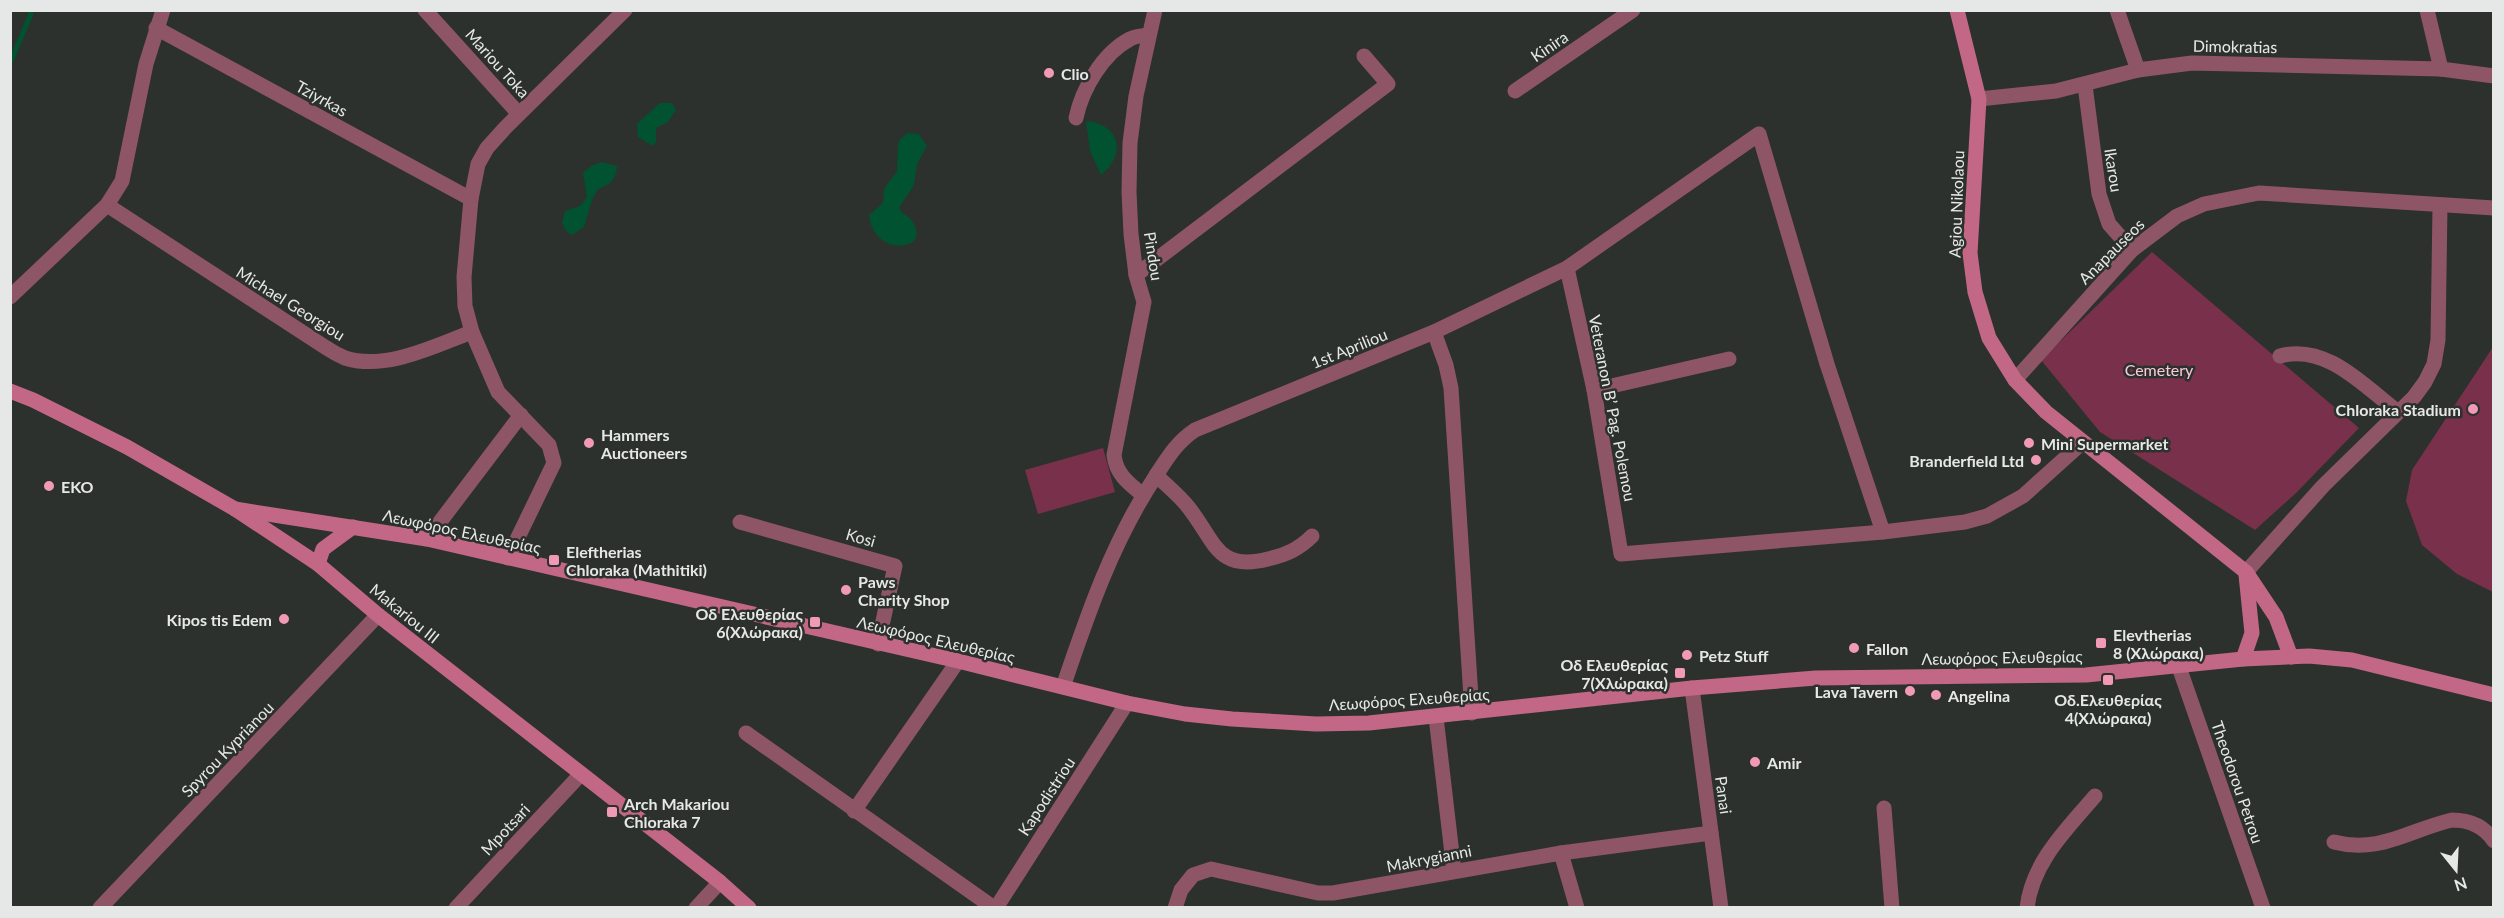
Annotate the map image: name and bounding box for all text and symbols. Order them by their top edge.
street label: Mariou Toka [462,25,534,101]
street label: Kinira [1527,27,1571,65]
street label: Dimokratias [2193,36,2277,56]
place label: Clio [1061,64,1089,83]
marker: Clio [1042,66,1056,80]
street label: Tziyrkas [293,76,351,120]
street label: Ikarou [2101,147,2127,193]
street label: Agiou Nikolaou [1945,150,1967,258]
street label: Anapauseos [2074,214,2148,288]
street label: Pindou [1141,230,1167,282]
street label: Michael Georgiou [233,262,349,344]
street label: Veteranon B’ Pag. Polemou [1586,313,1640,503]
street label: 1st Apriliou [1308,324,1390,372]
park label: Cemetery [2125,360,2194,379]
place label: Chloraka Stadium [2336,400,2461,419]
marker: Chloraka Stadium [2466,402,2480,416]
place label: Hammers Auctioneers [600,425,687,462]
place label: Mini Supermarket [2041,434,2168,453]
marker: Hammers Auctioneers [582,436,596,450]
marker: Mini Supermarket [2022,436,2036,450]
place label: Branderfield Ltd [1909,451,2024,470]
marker: Branderfield Ltd [2029,453,2043,467]
place label: EKO [61,477,94,496]
marker: EKO [42,479,56,493]
street label: Λεωφόρος Ελευθερίας [381,505,543,557]
street label: Kosi [844,524,878,550]
place label: Eleftherias Chloraka (Mathitiki) [566,542,707,579]
marker: Eleftherias Chloraka (Mathitiki) [547,553,561,567]
place label: Paws Charity Shop [858,572,950,609]
street label: Makariou III [366,579,444,647]
marker: Paws Charity Shop [839,583,853,597]
place label: Οδ Ελευθερίας 6(Χλώρακα) [695,604,803,641]
place label: Kipos tis Edem [167,610,272,629]
marker: Kipos tis Edem [277,612,291,626]
street label: Λεωφόρος Ελευθερίας [855,612,1017,667]
marker: Οδ Ελευθερίας 6(Χλώρακα) [808,615,822,629]
place label: Elevtherias 8 (Χλώρακα) [2113,625,2204,662]
marker: Elevtherias 8 (Χλώρακα) [2094,636,2108,650]
place label: Fallon [1866,639,1908,658]
marker: Fallon [1847,641,1861,655]
place label: Petz Stuff [1699,646,1769,665]
street label: Λεωφόρος Ελευθερίας [1921,646,2083,668]
marker: Petz Stuff [1680,648,1694,662]
place label: Οδ Ελευθερίας 7(Χλώρακα) [1560,655,1668,692]
marker: Οδ Ελευθερίας 7(Χλώρακα) [1673,666,1687,680]
marker: Οδ.Ελευθερίας 4(Χλώρακα) [2101,673,2115,687]
place label: Lava Tavern [1815,682,1898,701]
street label: Λεωφόρος Ελευθερίας [1328,684,1491,714]
marker: Lava Tavern [1903,684,1917,698]
place label: Angelina [1947,686,2010,705]
marker: Angelina [1929,688,1943,702]
place label: Οδ.Ελευθερίας 4(Χλώρακα) [2054,690,2162,727]
street label: Spyrou Kyprianou [177,698,277,800]
street label: Theodorou Petrou [2208,718,2268,846]
street label: Kapodistriou [1014,753,1078,839]
place label: Amir [1766,753,1802,772]
marker: Amir [1748,755,1762,769]
street label: Panai [1712,775,1736,815]
place label: Arch Makariou Chloraka 7 [623,794,729,831]
street label: Mpotsari [477,800,533,858]
marker: Arch Makariou Chloraka 7 [605,805,619,819]
street label: Makrygianni [1385,840,1473,876]
north arrow [2426,840,2486,900]
text: N [2452,874,2470,896]

